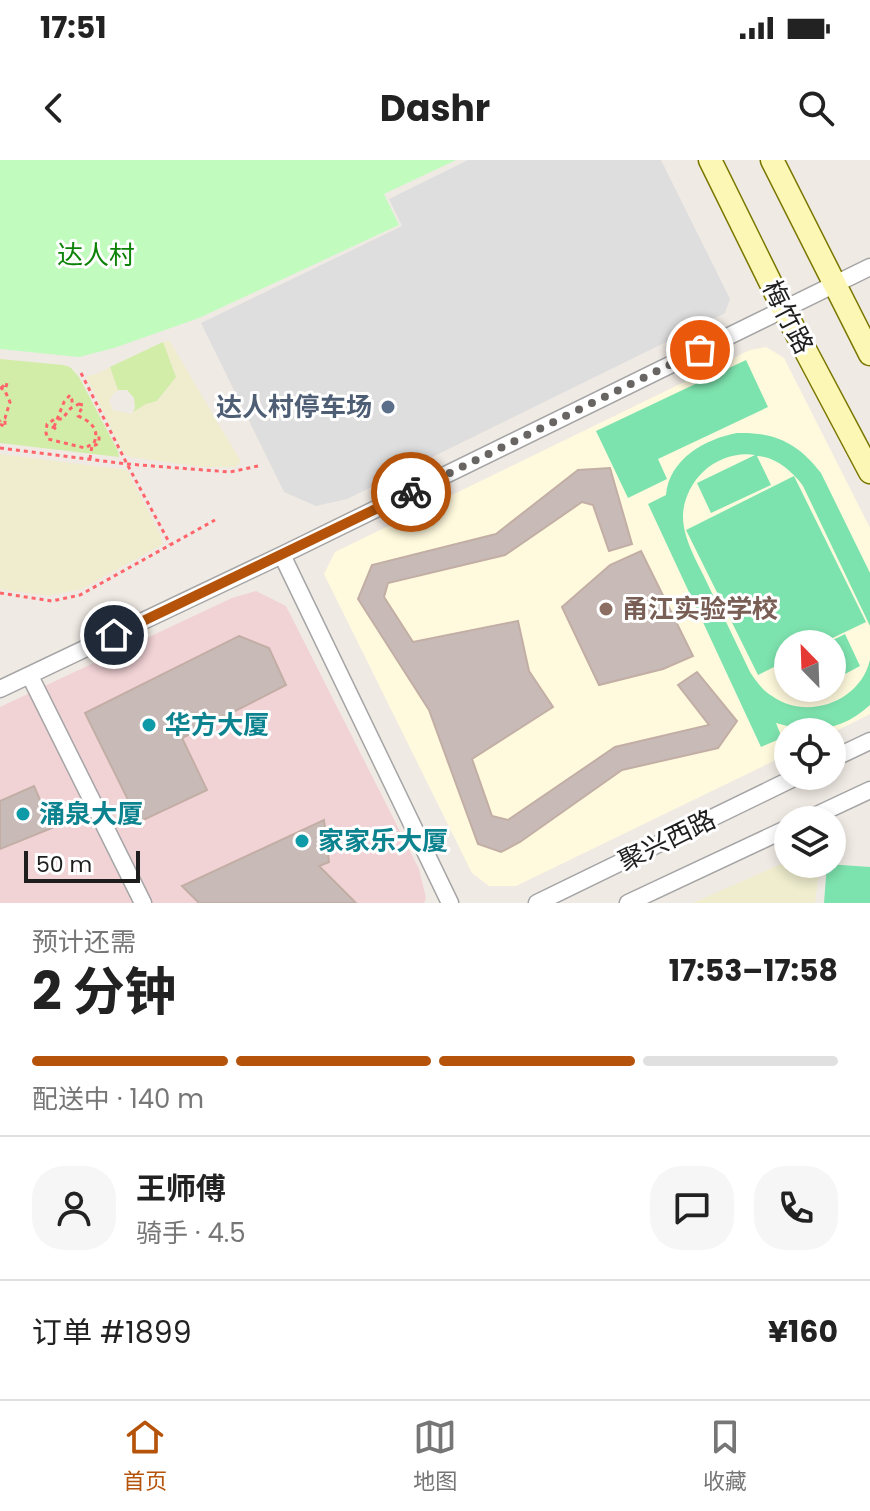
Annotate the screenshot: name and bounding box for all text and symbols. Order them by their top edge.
text: 17:51 [40,6,107,49]
text: Dashr [380,83,490,134]
icon: back [32,86,76,130]
icon: search [794,86,838,130]
park label: 达人村 [57,237,135,273]
street label: 梅竹路 [754,274,822,360]
pin [666,316,734,384]
icon: bag [678,328,722,372]
place label: 达人村停车场 [216,389,372,425]
marker: 达人村停车场 [379,398,397,416]
courier [371,452,451,532]
icon: bike [389,470,433,514]
place label: 甬江实验学校 [622,591,778,627]
marker: 甬江实验学校 [597,600,615,618]
pin [80,601,148,669]
icon: home [92,613,136,657]
north arrow [774,630,846,702]
map controls [774,630,846,878]
place label: 华方大厦 [165,707,269,743]
marker: 华方大厦 [140,716,158,734]
button: locate [774,718,846,790]
place label: 涌泉大厦 [39,796,143,832]
street label: 聚兴西路 [612,801,722,879]
marker: 涌泉大厦 [14,805,32,823]
button: layers [774,806,846,878]
place label: 家家乐大厦 [318,823,448,859]
marker: 家家乐大厦 [293,832,311,850]
scale bar [24,847,140,883]
text: 50 m [36,849,92,880]
text: 预计还需 [32,924,136,960]
text: 17:53–17:58 [669,949,838,992]
text: 2 分钟 [32,955,177,1028]
text: 配送中 · 140 m [32,1081,204,1117]
button: person [32,1166,116,1250]
button: chat [650,1166,734,1250]
button: phone [754,1166,838,1250]
text: 王师傅 [136,1167,226,1210]
text: 骑手 · 4.5 [136,1215,246,1251]
text: ¥160 [768,1310,838,1353]
text: 订单 #1899 [32,1311,192,1354]
tab: 首页 [123,1415,167,1498]
tab: 地图 [413,1415,457,1498]
tab: 收藏 [703,1415,747,1498]

